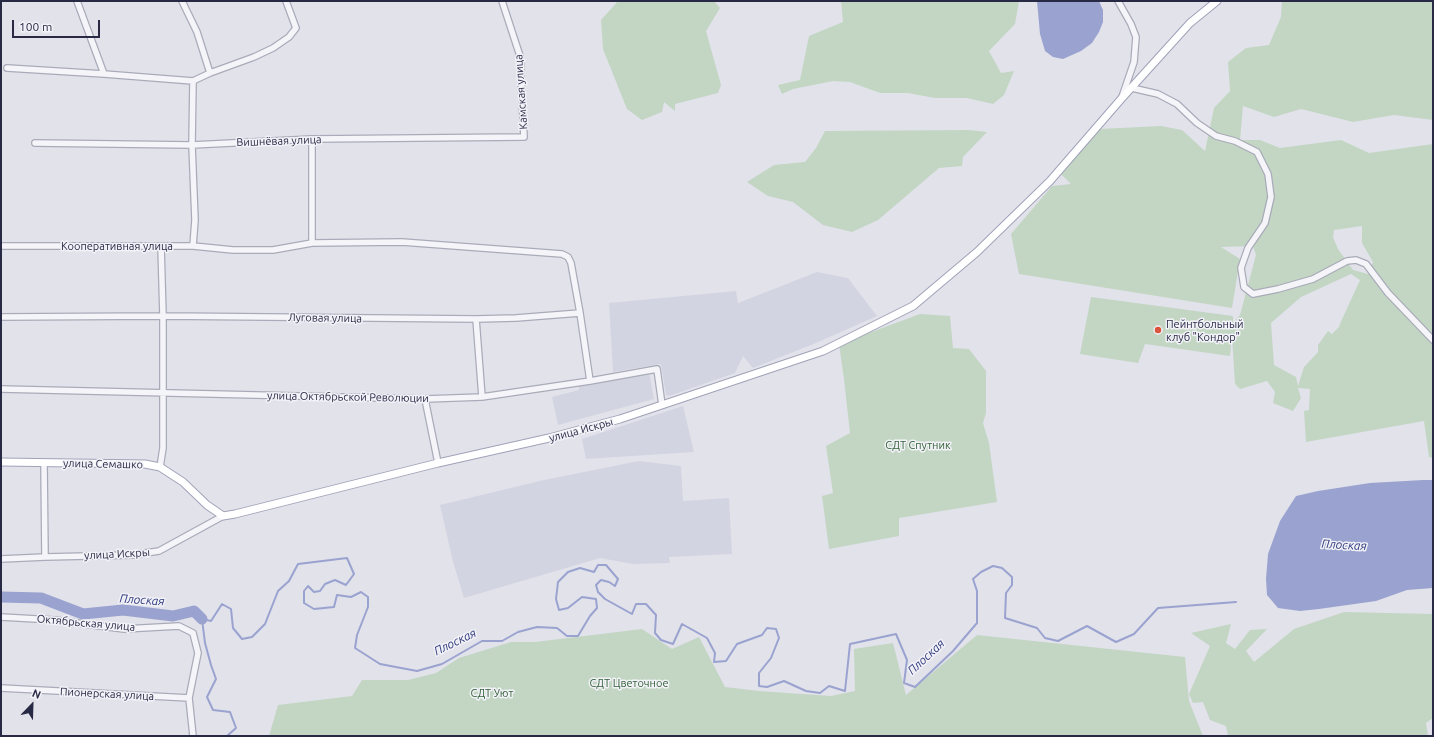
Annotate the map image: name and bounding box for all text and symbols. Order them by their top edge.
scale bar [14,12,102,38]
text: 100 m [19,20,52,33]
street label: Камская улица [512,54,530,130]
street label: Вишнёвая улица [236,133,322,149]
street label: Кооперативная улица [61,239,173,253]
street label: Луговая улица [288,311,362,325]
place label: Пейнтбольный клуб "Кондор" [1166,317,1244,343]
marker: Пейнтбольный клуб "Кондор" [1153,325,1163,335]
street label: улица Октябрьской Революции [267,389,429,405]
street label: улица Искры [547,415,615,445]
park label: СДТ Спутник [885,438,951,452]
street label: улица Семашко [63,457,143,471]
water label: Плоская [1321,537,1367,553]
street label: улица Искры [84,546,150,562]
water label: Плоская [119,591,165,609]
street label: Октябрьская улица [36,612,136,634]
water label: Плоская [432,626,478,658]
water label: Плоская [905,636,947,678]
park label: СДТ Цветочное [589,676,669,690]
north arrow [12,685,52,725]
street label: Пионерская улица [60,685,154,703]
park label: СДТ Уют [471,686,513,700]
text: N [31,687,43,701]

